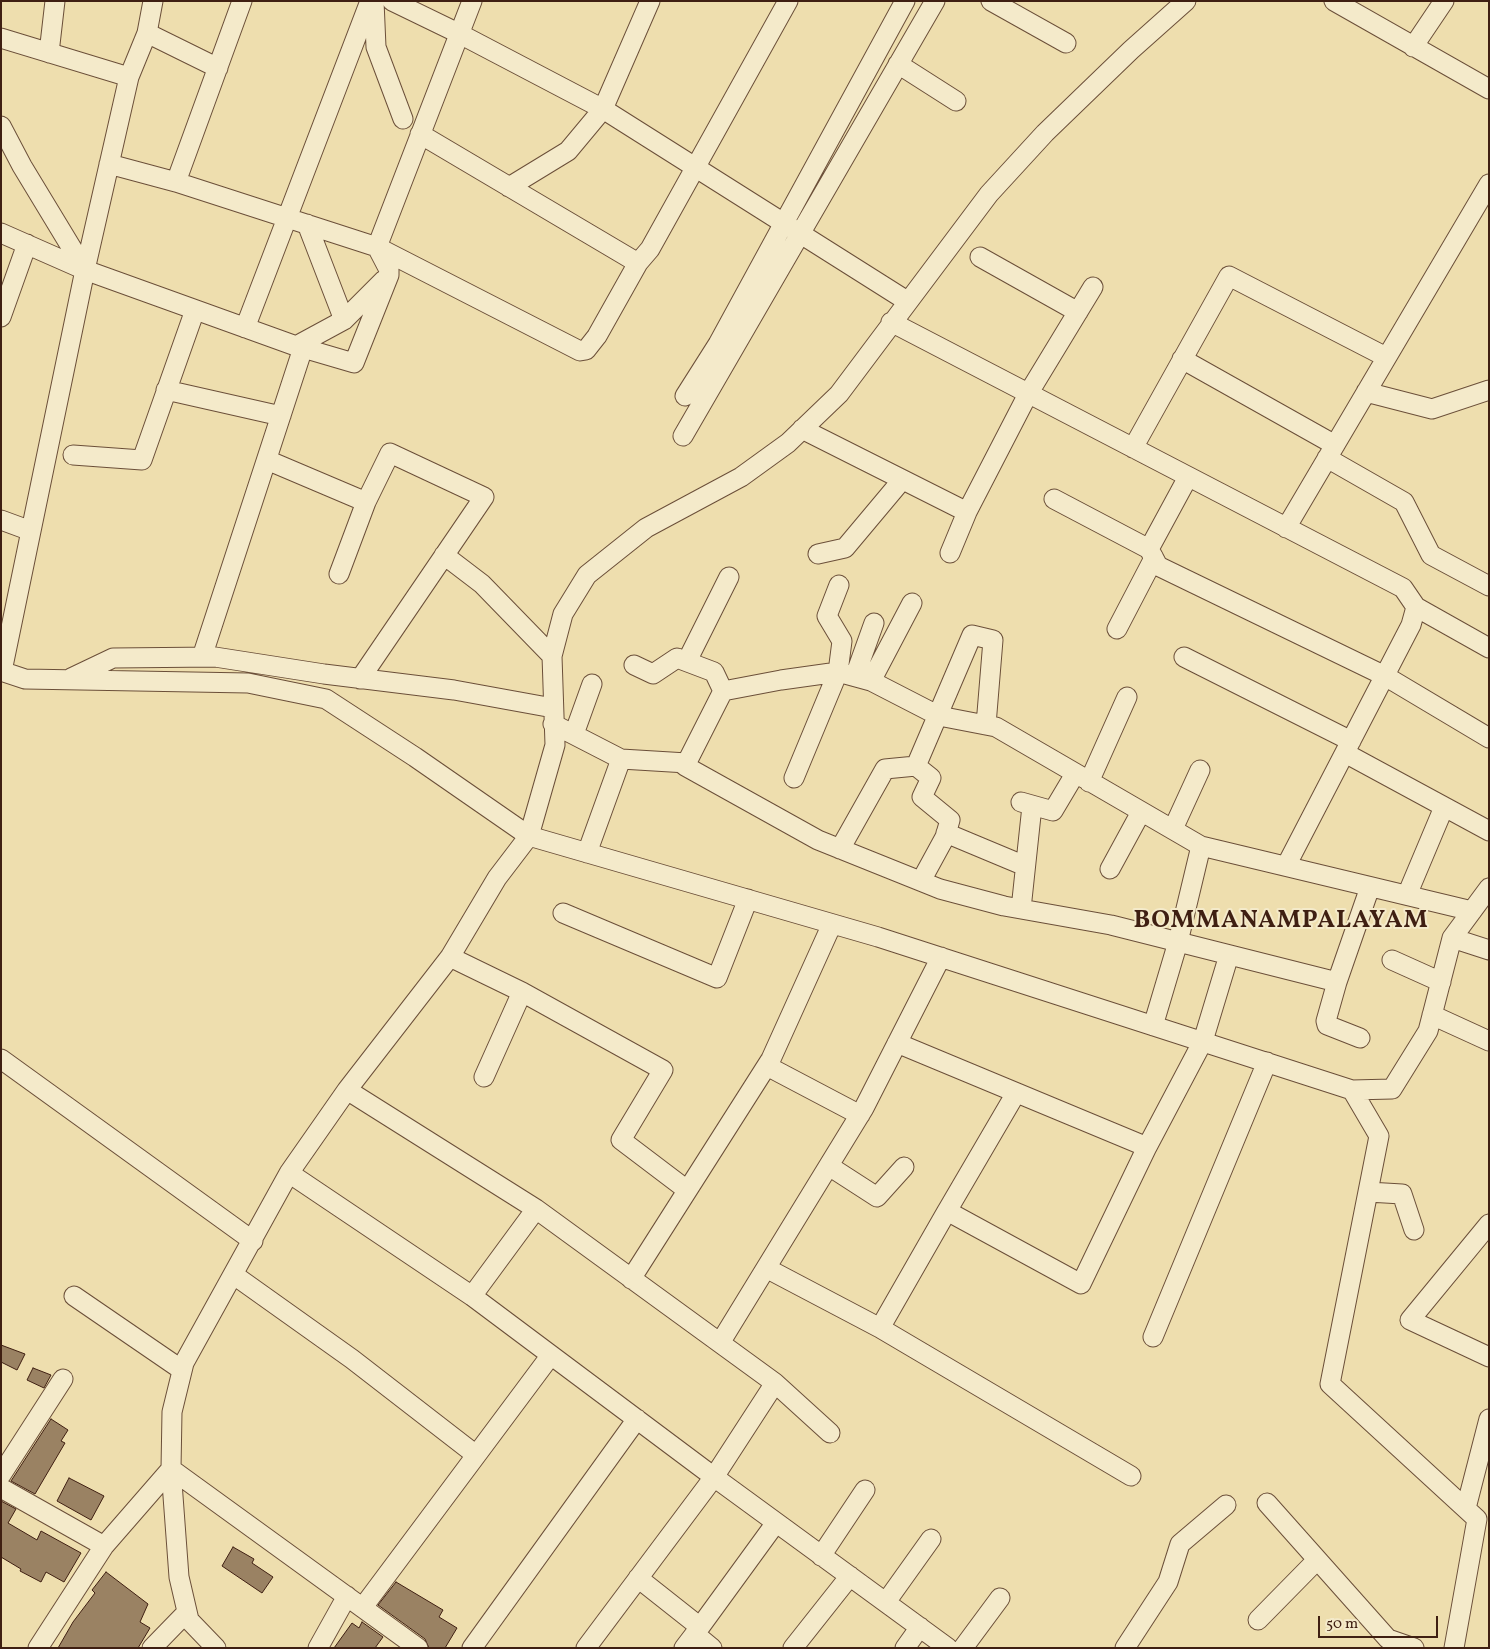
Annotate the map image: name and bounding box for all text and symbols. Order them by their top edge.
district label: BOMMANAMPALAYAM [1132,907,1430,937]
scale bar [1320,1606,1440,1638]
text: 50 m [1326,1614,1358,1635]

